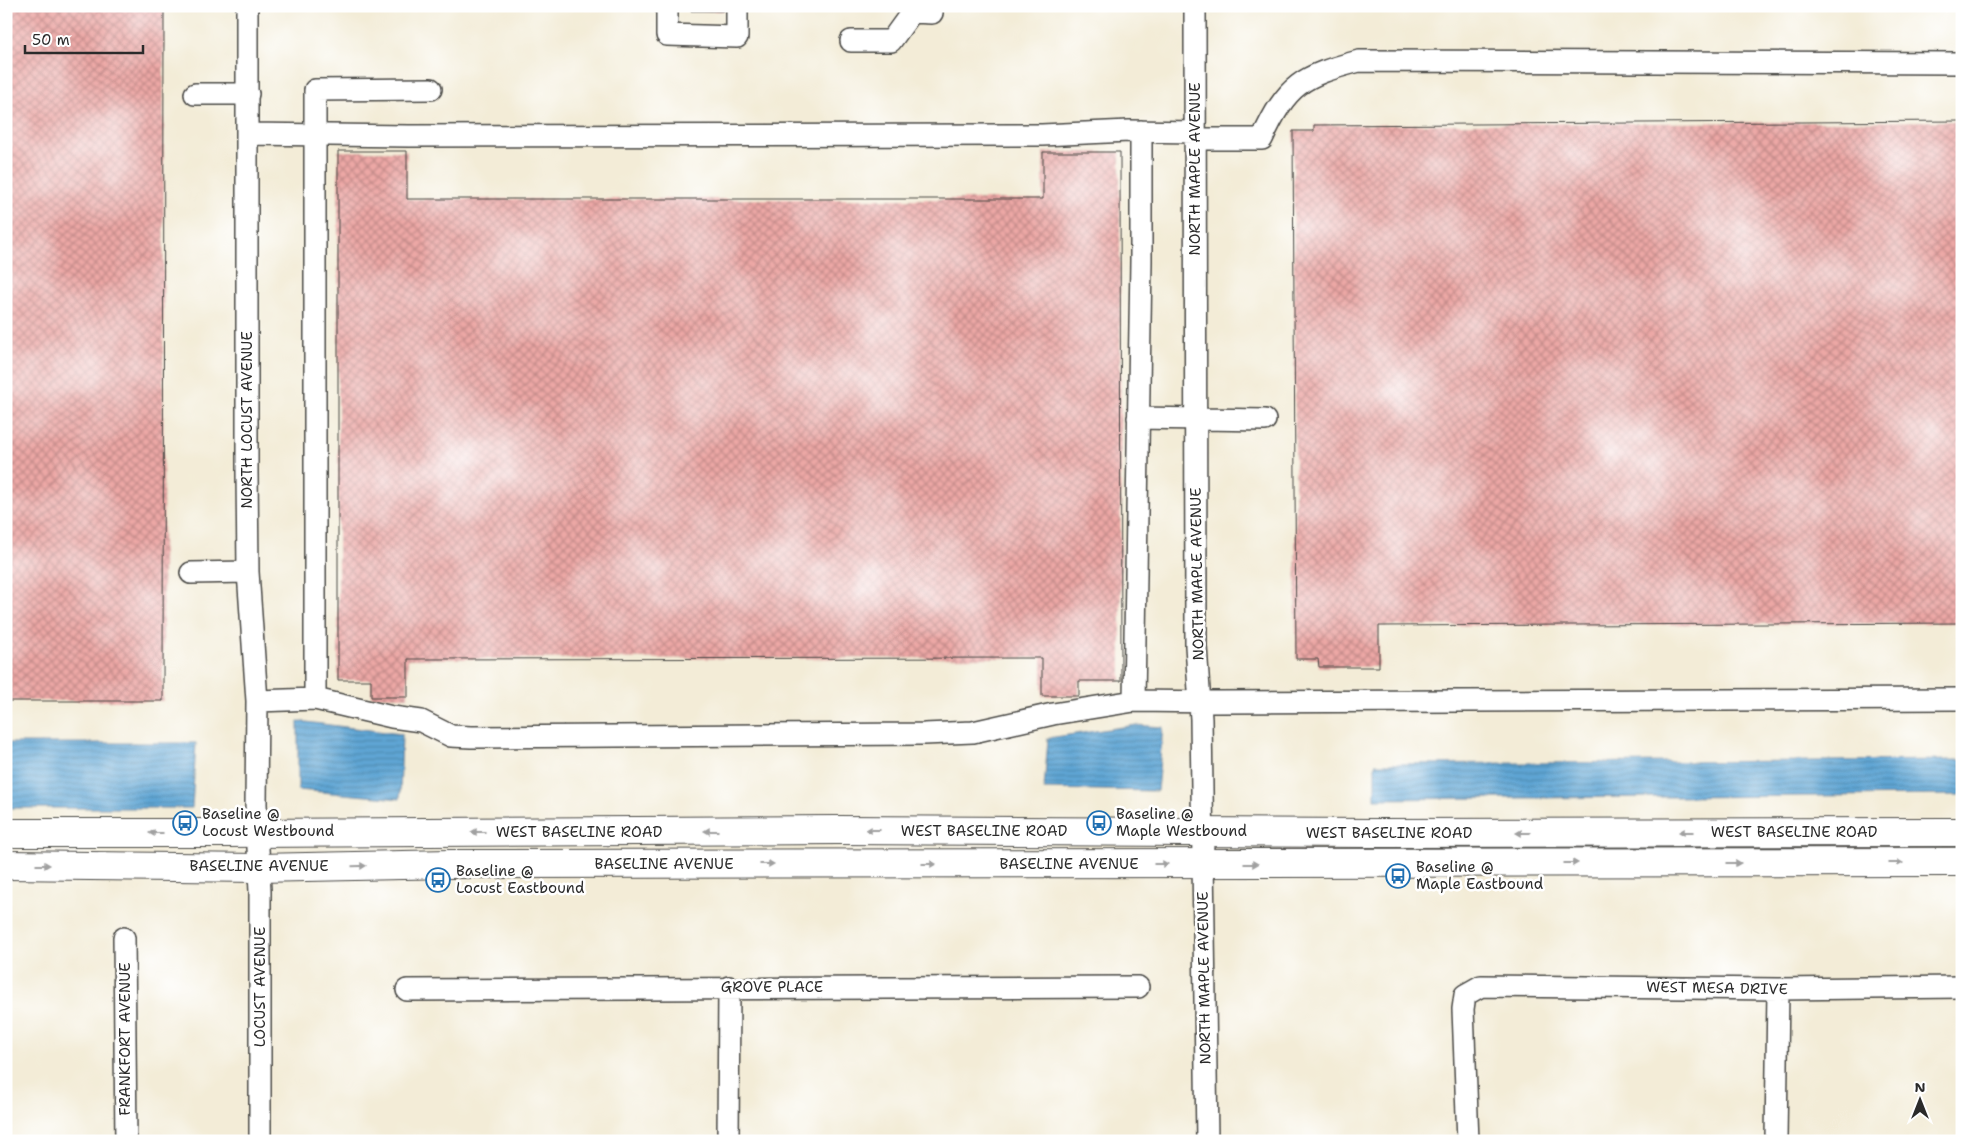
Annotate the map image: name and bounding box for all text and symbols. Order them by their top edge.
scale bar [25,22,142,54]
text: 50 m [32,30,70,50]
street label: NORTH MAPLE AVENUE [1185,82,1205,256]
street label: NORTH LOCUST AVENUE [237,331,257,509]
street label: NORTH MAPLE AVENUE [1185,487,1209,661]
place label: Baseline @ Locust Westbound [202,804,335,841]
place label: Baseline @ Maple Westbound [1116,804,1247,841]
bus stop icon: Baseline @ Locust Westbound [172,810,198,836]
bus stop icon: Baseline @ Maple Westbound [1086,810,1112,836]
street label: WEST BASELINE ROAD [901,821,1067,841]
street label: WEST BASELINE ROAD [496,822,662,842]
street label: WEST BASELINE ROAD [1711,822,1877,842]
street label: WEST BASELINE ROAD [1306,823,1472,843]
one-way arrow [865,826,881,834]
one-way arrow [702,827,718,835]
one-way arrow [1677,828,1693,836]
one-way arrow [148,829,164,837]
one-way arrow [470,829,486,837]
one-way arrow [1515,829,1531,837]
street label: BASELINE AVENUE [594,854,734,874]
street label: BASELINE AVENUE [999,854,1139,874]
street label: BASELINE AVENUE [189,856,329,876]
place label: Baseline @ Maple Eastbound [1416,857,1544,894]
one-way arrow [1889,858,1905,866]
one-way arrow [1564,859,1580,867]
one-way arrow [1726,859,1742,867]
one-way arrow [759,860,775,868]
one-way arrow [922,860,938,868]
one-way arrow [1153,860,1169,868]
one-way arrow [1244,860,1260,868]
one-way arrow [35,861,51,869]
place label: Baseline @ Locust Eastbound [456,861,585,898]
one-way arrow [352,862,368,870]
bus stop icon: Baseline @ Maple Eastbound [1385,863,1411,889]
bus stop icon: Baseline @ Locust Eastbound [425,867,451,893]
street label: NORTH MAPLE AVENUE [1192,891,1216,1065]
street label: LOCUST AVENUE [250,927,270,1047]
street label: FRANKFORT AVENUE [115,962,135,1116]
street label: GROVE PLACE [721,977,823,997]
street label: WEST MESA DRIVE [1646,977,1788,999]
north arrow [1896,1074,1946,1124]
text: N [1914,1078,1926,1096]

